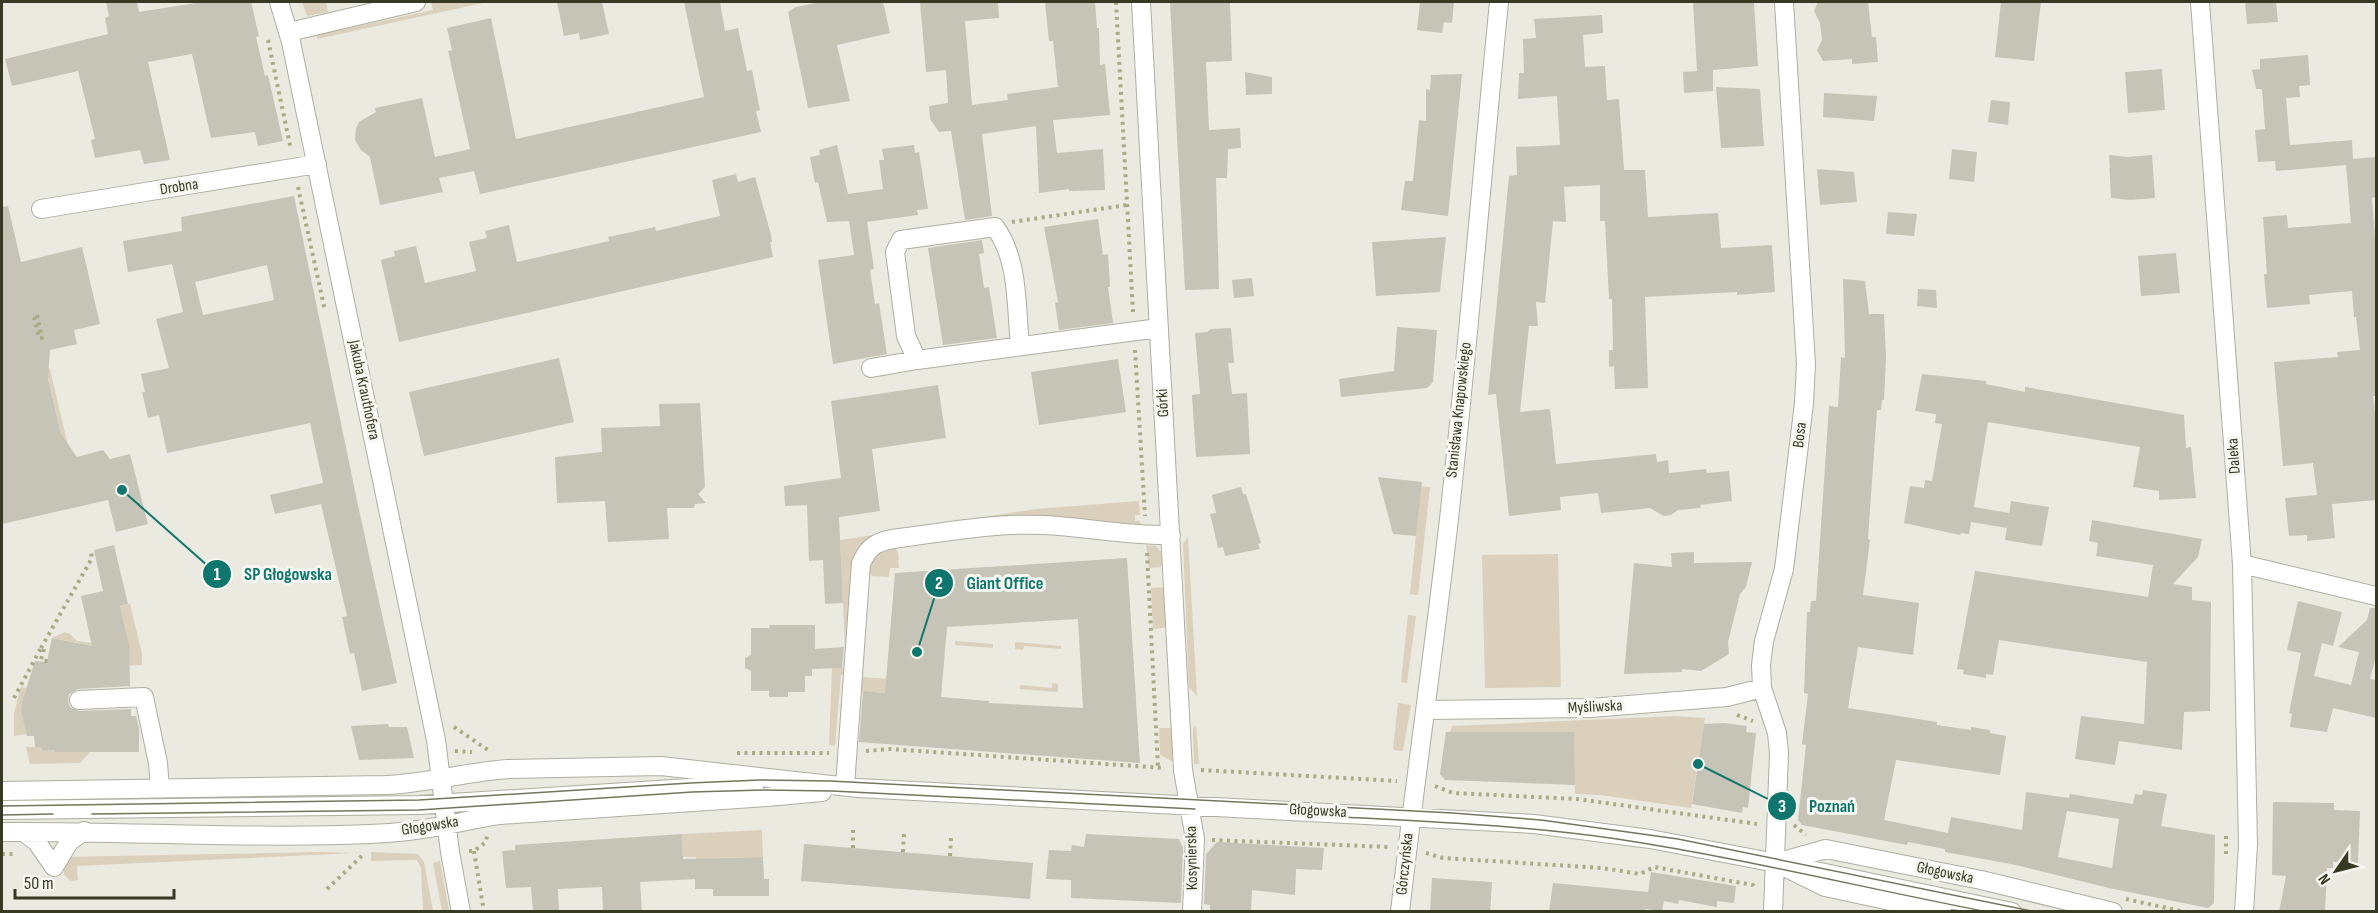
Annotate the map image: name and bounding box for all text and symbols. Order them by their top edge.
street label: Drobna [159,175,199,199]
street label: Jakuba Krauthofera [344,337,384,442]
street label: Stanisława Knapowskiego [1442,341,1476,479]
street label: Górki [1153,388,1173,418]
street label: Bosa [1789,421,1811,449]
street label: Daleka [2223,438,2245,474]
callout: SP Głogowska [202,556,344,592]
text: 1 [213,564,221,585]
text: SP Głogowska [244,564,332,585]
callout: Giant Office [924,565,1055,601]
text: 2 [935,573,943,594]
text: Giant Office [966,573,1044,594]
street label: Myśliwska [1567,696,1623,718]
callout: Poznań [1767,788,1868,824]
text: 3 [1778,796,1786,817]
text: Poznań [1809,796,1855,817]
street label: Głogowska [1289,800,1347,822]
street label: Głogowska [400,812,460,840]
street label: Kosynierska [1182,826,1202,890]
street label: Górczyńska [1392,832,1418,896]
north arrow [2306,841,2366,901]
street label: Głogowska [1915,858,1975,888]
scale bar [15,862,174,900]
text: N [2315,870,2335,888]
text: 50 m [24,873,54,894]

